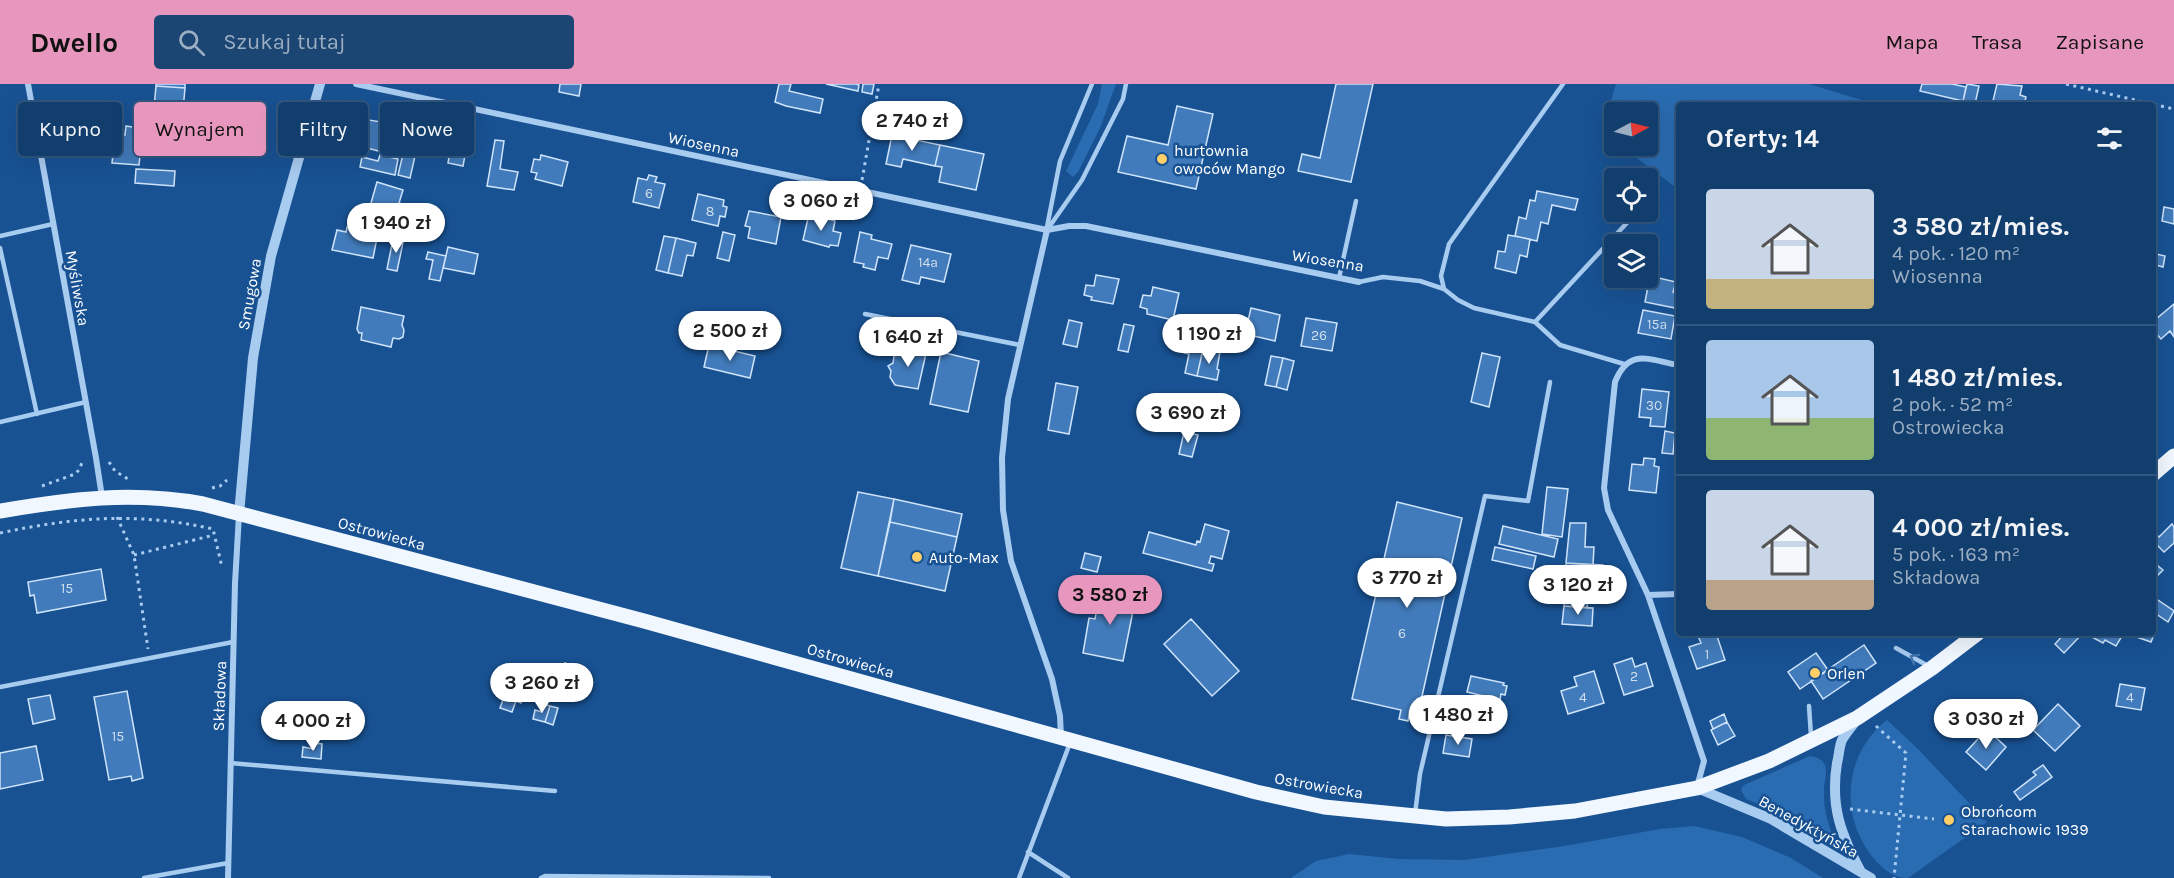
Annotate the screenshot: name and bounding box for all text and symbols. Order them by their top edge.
search box [154,15,574,69]
text: Dwello [30,26,118,59]
icon: search [175,26,208,59]
text: Szukaj tutaj [223,29,346,55]
text: Mapa [1886,30,1939,54]
text: Trasa [1972,30,2022,54]
text: Zapisane [2055,30,2144,54]
pin: 2 740 zł [850,101,974,152]
chip: Kupno [18,102,122,156]
chip: Wynajem [134,102,266,156]
chip: Filtry [278,102,368,156]
chip: Nowe [380,102,474,156]
north arrow [1604,102,1658,156]
map controls [1604,102,1658,288]
text: 2 740 zł [876,109,948,132]
icon: filters [2093,122,2126,155]
text: Oferty: 14 [1706,123,1819,154]
street label: Wiosenna [666,128,741,161]
place label: hurtownia owoców Mango [1174,141,1285,178]
marker: hurtownia owoców Mango [1155,152,1169,166]
button: locate [1604,168,1658,222]
pin: 3 060 zł [759,181,883,232]
house number: 6 [645,185,653,202]
text: 3 060 zł [783,189,859,212]
pin: 1 940 zł [334,203,458,254]
house number: 8 [706,203,714,220]
text: 1 940 zł [361,211,431,234]
text: 3 580 zł/mies. [1892,211,2069,242]
icon: home [1754,213,1826,285]
button: layers [1604,234,1658,288]
text: 4 pok. · 120 m² [1892,242,2020,265]
street label: Wiosenna [1291,245,1365,276]
street label: Myśliwska [62,249,94,327]
house number: 14a [918,254,938,271]
street label: Smugowa [234,257,265,331]
text: Wiosenna [1892,265,1983,288]
pin: 2 500 zł [668,311,792,362]
pin: 1 190 zł [1147,314,1271,365]
house number: 15a [1647,316,1667,333]
pin: 1 640 zł [846,317,970,368]
text: 2 500 zł [692,319,768,342]
text: 1 190 zł [1176,322,1242,345]
text: 1 640 zł [873,325,943,348]
house number: 26 [1311,327,1327,344]
text: 1 480 zł/mies. [1892,362,2062,393]
icon: home [1754,364,1826,436]
pin: 3 690 zł [1126,393,1250,444]
text: 2 pok. · 52 m² [1892,393,2013,416]
house number: 30 [1646,397,1662,414]
text: 3 690 zł [1150,401,1226,424]
text: Ostrowiecka [1892,416,2004,439]
text: 4 000 zł/mies. [1892,512,2069,543]
street label: Ostrowiecka [336,513,428,554]
icon: home [1754,514,1826,586]
text: 5 pok. · 163 m² [1892,543,2020,566]
place label: Auto-Max [929,548,999,567]
marker: Auto-Max [910,550,924,564]
pin: 3 770 zł [1345,558,1469,609]
pin: 3 120 zł [1516,565,1640,616]
text: 3 770 zł [1371,566,1443,589]
text: Składowa [1892,566,1980,589]
text: 3 120 zł [1543,573,1613,596]
pin: 3 580 zł [1048,575,1172,626]
house number: 15 [61,580,73,597]
text: 3 580 zł [1072,583,1148,606]
house number: 6 [1398,625,1406,642]
street label: Ostrowiecka [805,639,897,682]
house number: 1 [1705,646,1709,663]
one-way arrow [1910,654,1920,665]
street label: Składowa [209,660,230,732]
pin: 3 260 zł [480,663,604,714]
place label: Orlen [1827,664,1865,683]
marker: Orlen [1808,666,1822,680]
house number: 2 [1630,668,1638,685]
text: 3 260 zł [504,671,580,694]
house number: 4 [1579,689,1587,706]
house number: 4 [2126,689,2134,706]
pin: 1 480 zł [1396,695,1520,746]
pin: 3 030 zł [1924,699,2048,750]
pin: 4 000 zł [251,701,375,752]
text: 1 480 zł [1423,703,1493,726]
text: 3 030 zł [1948,707,2024,730]
text: 4 000 zł [275,709,351,732]
house number: 15 [112,728,124,745]
street label: Ostrowiecka [1273,768,1365,803]
street label: Benedyktyńska [1755,791,1862,862]
place label: Obrońcom Starachowic 1939 [1961,802,2088,839]
marker: Obrońcom Starachowic 1939 [1942,813,1956,827]

